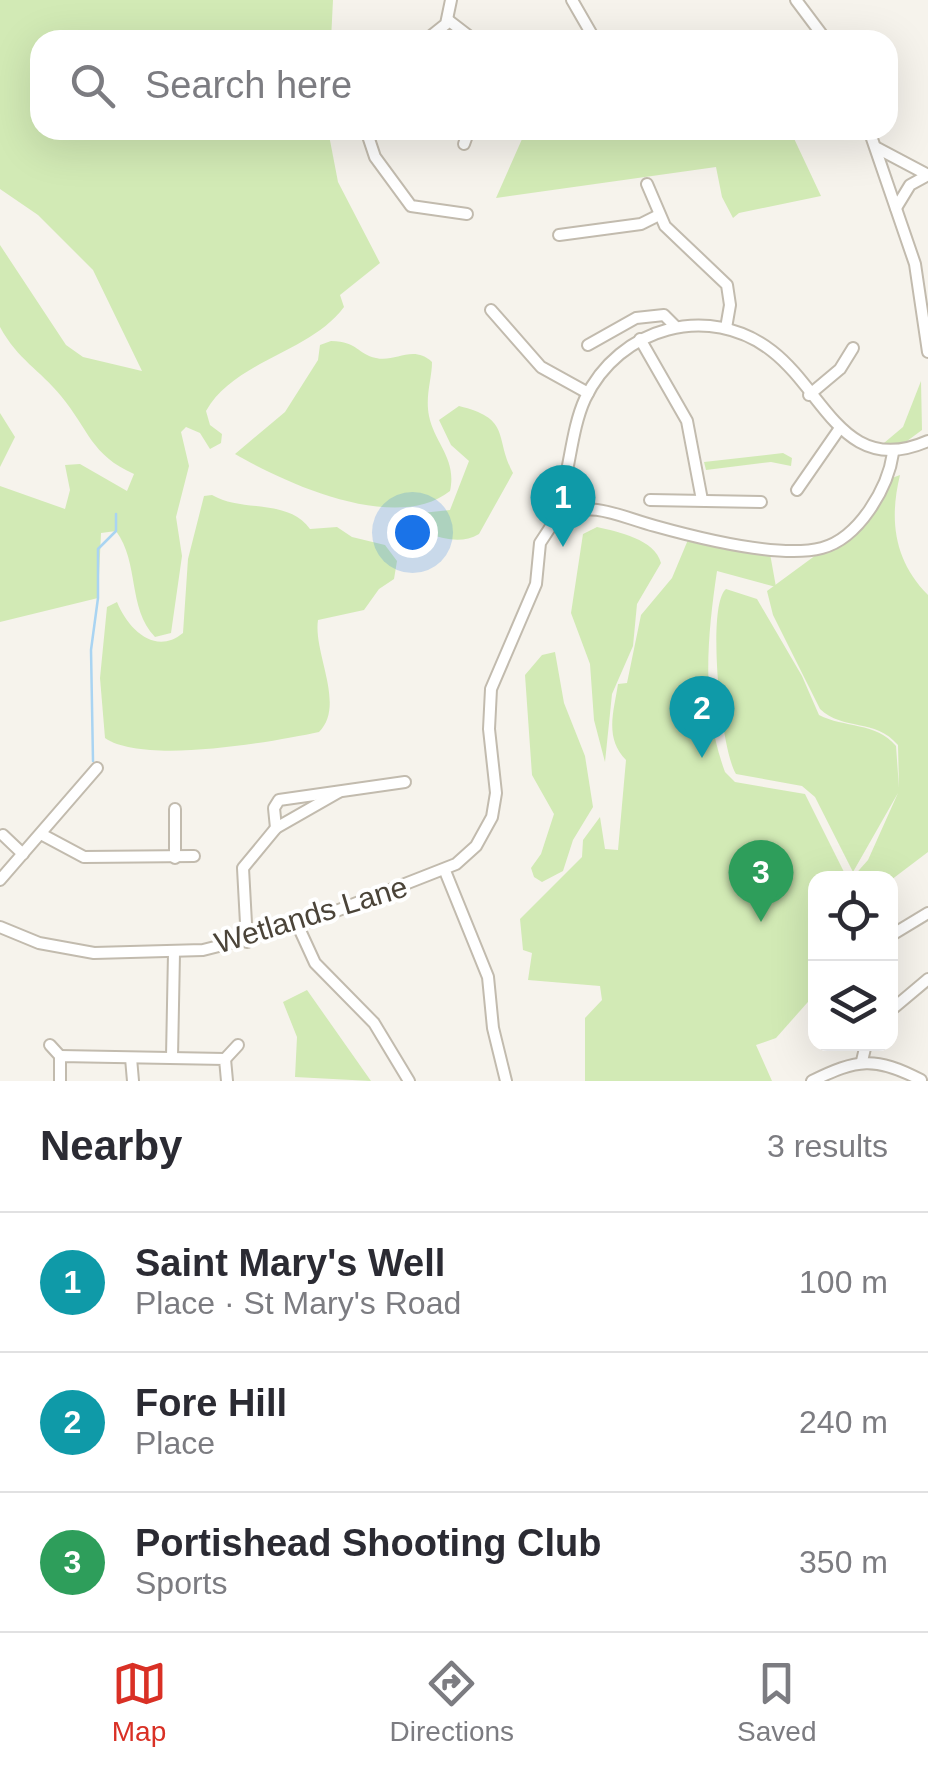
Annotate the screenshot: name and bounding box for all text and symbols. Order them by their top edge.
search box [30,30,898,140]
icon: search [65,58,120,113]
text: Search here [145,64,352,106]
pin: 1 [530,464,596,547]
your location [387,507,438,558]
pin: 2 [670,676,734,758]
pin: 3 [728,840,794,922]
street label: Wetlands Lane [211,870,411,959]
map controls [808,871,898,1051]
button: locate [808,871,898,961]
button: layers [808,961,898,1051]
text: Nearby [40,1122,182,1169]
text: 3 results [767,1128,888,1164]
text: Saint Mary's Well [135,1242,445,1284]
text: 1 [64,1264,81,1300]
text: 100 m [799,1264,888,1300]
text: Place · St Mary's Road [135,1285,461,1321]
text: Fore Hill [135,1382,287,1424]
text: 2 [64,1404,81,1440]
text: 240 m [799,1404,888,1440]
text: Place [135,1425,215,1461]
text: Portishead Shooting Club [135,1522,602,1564]
text: 3 [64,1544,81,1580]
text: 350 m [799,1544,888,1580]
text: Sports [135,1565,227,1601]
tab: Map [112,1656,167,1748]
tab: Directions [390,1656,514,1748]
tab: Saved [737,1656,816,1748]

